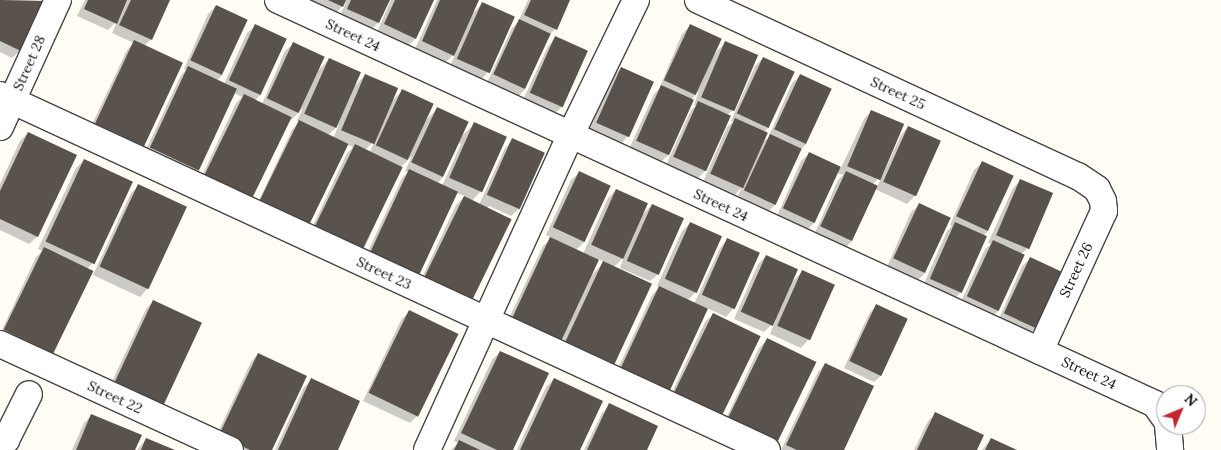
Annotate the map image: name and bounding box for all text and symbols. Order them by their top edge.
street label: Street 24 [323,15,383,55]
street label: Street 28 [9,33,49,93]
street label: Street 25 [868,73,928,113]
street label: Street 24 [691,185,751,225]
street label: Street 26 [1056,240,1096,300]
street label: Street 23 [354,253,414,293]
street label: Street 24 [1059,353,1119,393]
street label: Street 22 [85,377,145,417]
north arrow [1156,385,1206,435]
text: N [1181,390,1201,410]

